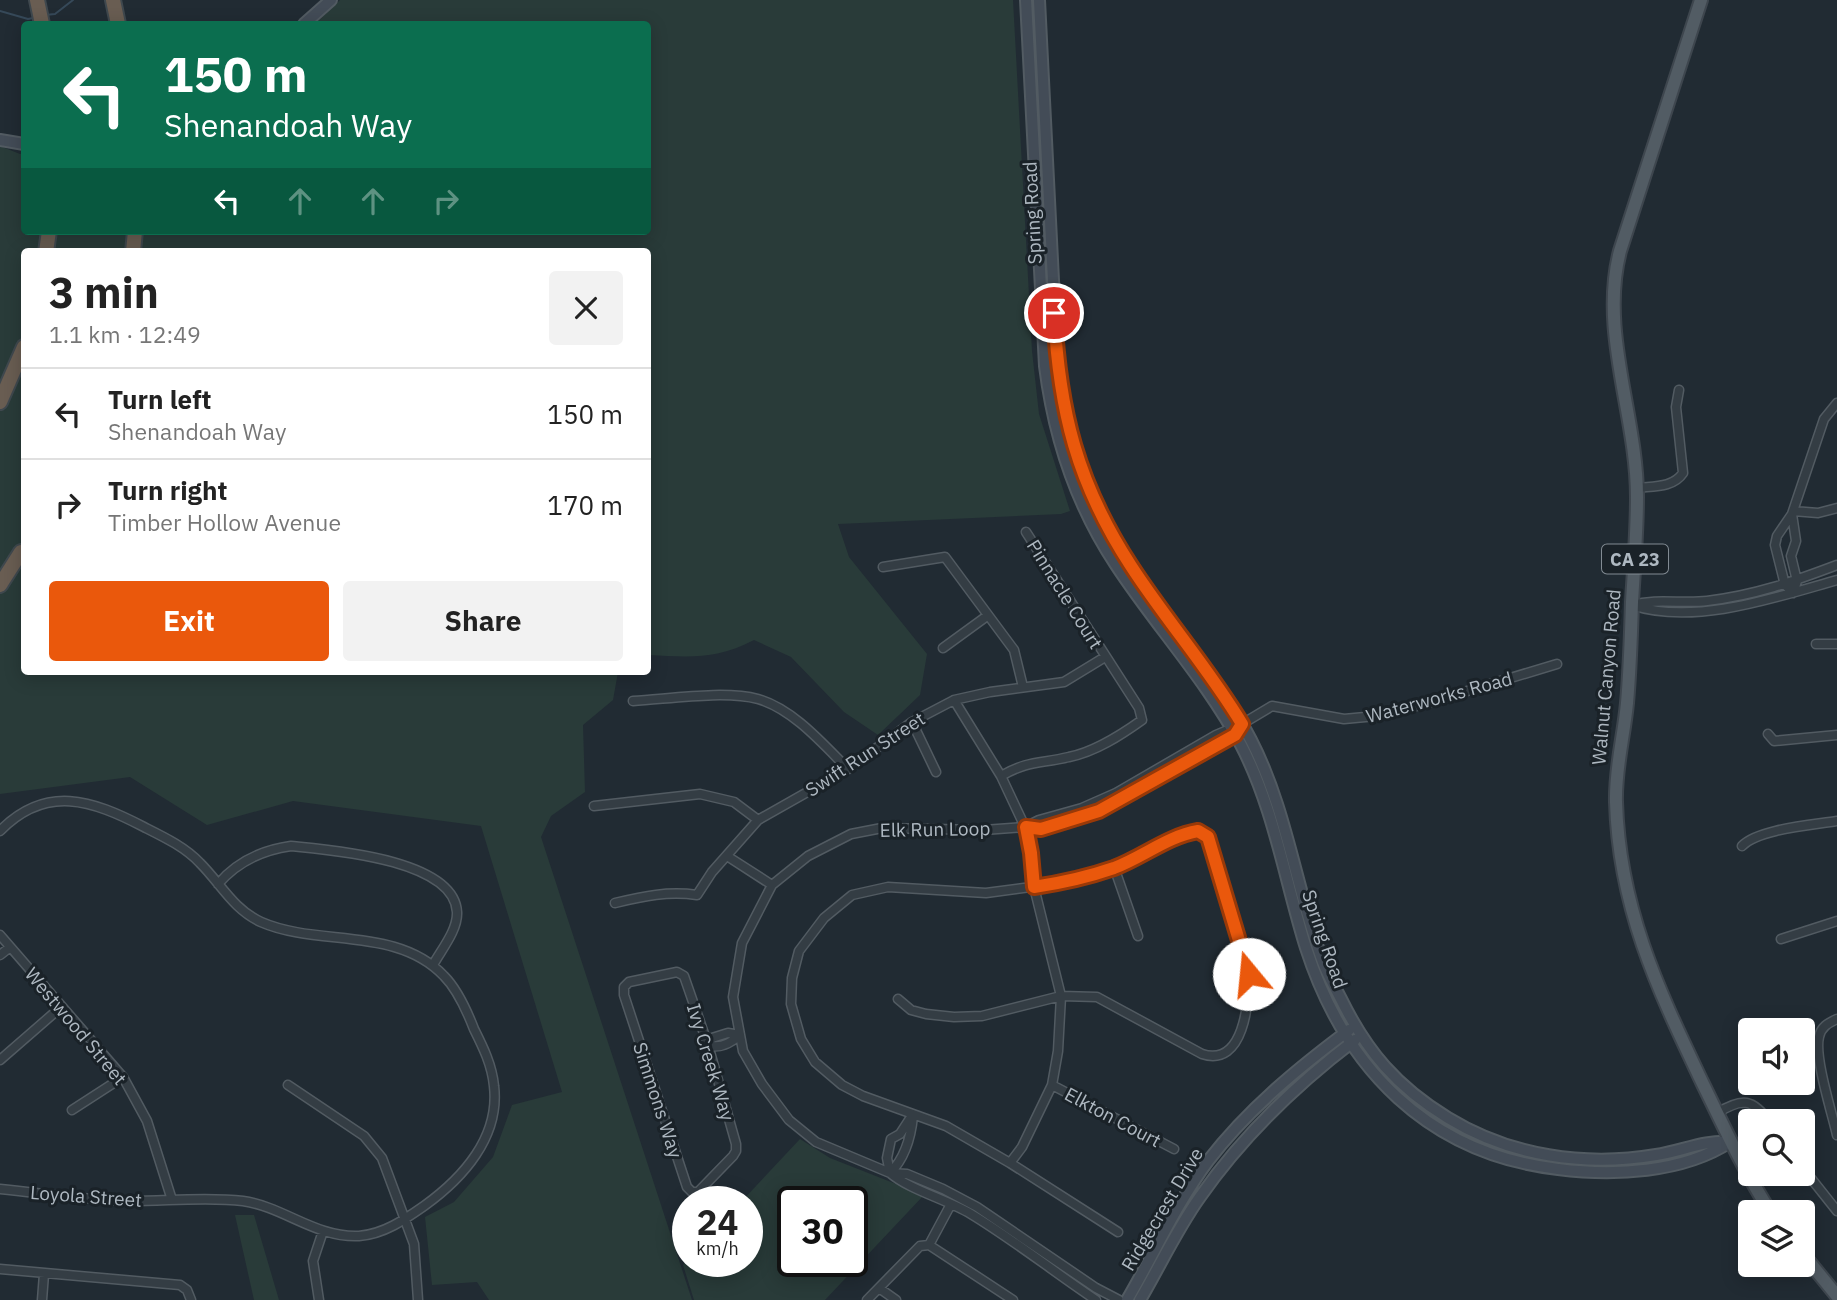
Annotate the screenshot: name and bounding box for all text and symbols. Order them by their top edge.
text: 150 m [164,42,308,105]
icon: left [49,49,140,140]
text: Shenandoah Way [164,104,412,146]
street label: Spring Road [1017,161,1047,265]
icon: left [208,182,246,220]
icon: ahead [281,182,319,220]
icon: ahead [354,182,392,220]
icon: right [427,182,465,220]
text: 3 min [49,265,159,320]
button: close [549,271,623,345]
pin [1024,283,1084,343]
icon: arrive [1035,294,1073,332]
text: 1.1 km · 12:49 [49,319,201,349]
text: Turn left [108,382,211,416]
icon: left [49,395,87,433]
text: 150 m [547,397,623,431]
text: Shenandoah Way [108,416,286,446]
text: Turn right [108,473,227,507]
icon: right [49,486,87,524]
text: 170 m [547,488,623,522]
text: Timber Hollow Avenue [108,507,341,537]
street label: Pinnacle Court [1022,535,1108,653]
road number: CA 23 [1602,544,1668,574]
button: Exit [49,581,329,661]
button: Share [343,581,623,661]
street label: Walnut Canyon Road [1586,588,1626,766]
street label: Waterworks Road [1363,666,1515,728]
street label: Swift Run Street [801,706,929,802]
street label: Elk Run Loop [879,816,991,842]
street label: Spring Road [1297,887,1353,991]
position arrow [1212,937,1286,1011]
street label: Westwood Street [20,962,132,1090]
street label: Ivy Creek Way [682,1001,740,1124]
map controls [1738,1018,1815,1277]
button: sound [1738,1018,1815,1095]
street label: Simmons Way [628,1039,688,1161]
street label: Elkton Court [1061,1082,1165,1152]
button: search [1738,1109,1815,1186]
street label: Ridgecrest Drive [1116,1143,1208,1275]
street label: Loyola Street [29,1180,143,1212]
speed limit sign: 30 [777,1186,868,1277]
text: 24 [696,1199,739,1245]
button: layers [1738,1200,1815,1277]
text: km/h [696,1237,739,1260]

